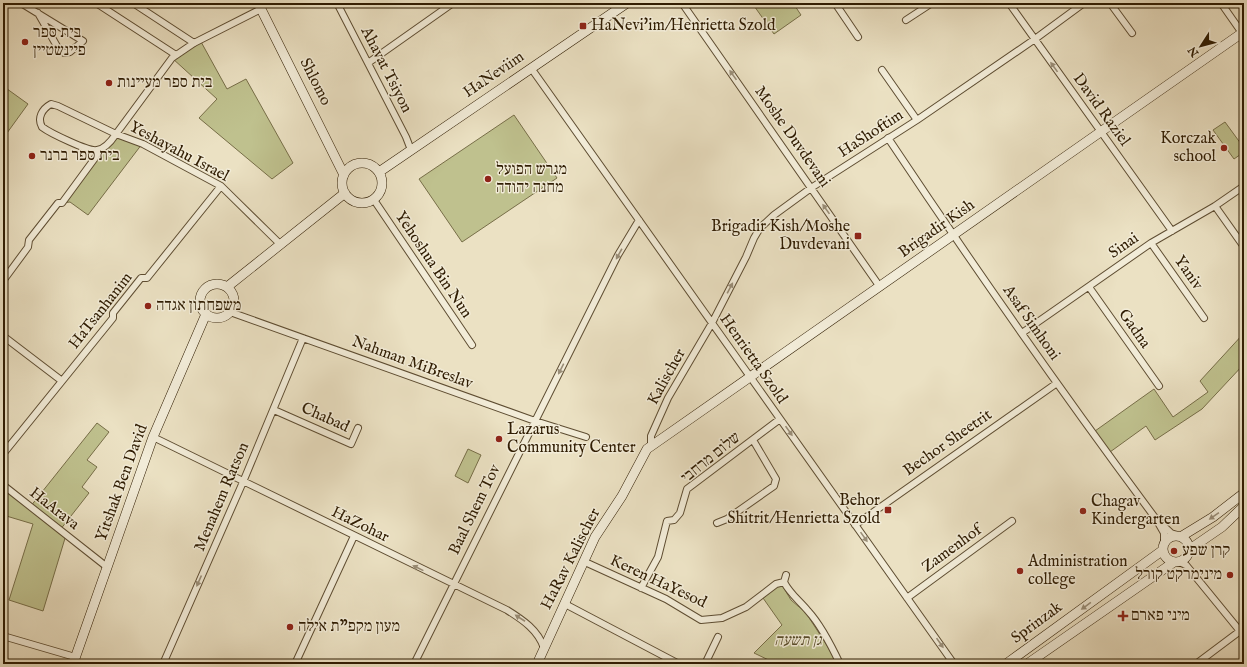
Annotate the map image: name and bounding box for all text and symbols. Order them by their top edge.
place label: HaNevi'im/Henrietta Szold [591,16,776,36]
marker: HaNevi'im/Henrietta Szold [578,21,588,31]
place label: בית ספר פיינשטיין [33,23,86,61]
street label: Ahavat Tsiyon [355,23,416,117]
north arrow [1181,26,1221,66]
marker: בית ספר פיינשטיין [20,37,30,47]
text: N [1185,43,1203,60]
street label: HaNeviim [460,47,528,103]
street label: Shlomo [295,55,336,109]
one-way arrow [1050,61,1058,72]
one-way arrow [729,70,737,80]
street label: David Raziel [1068,70,1135,151]
place label: בית ספר מעיינות [117,73,213,93]
marker: בית ספר מעיינות [104,78,114,88]
street label: Moshe Duvdevani [750,82,834,192]
street label: HaShoftim [835,106,907,162]
street label: Yeshayahu Israel [126,117,233,187]
place label: Korczak school [1160,129,1217,167]
marker: Korczak school [1219,143,1229,153]
place label: בית ספר ברנר [40,146,120,166]
marker: בית ספר ברנר [27,151,37,161]
place label: מגרש הפועל מחנה יהודה [496,160,567,198]
marker: מגרש הפועל מחנה יהודה [483,174,493,184]
street label: Brigadir Kish [895,195,979,263]
one-way arrow [822,203,830,214]
street label: Yehoshua Bin Nun [390,208,476,322]
place label: Brigadir Kish/Moshe Duvdevani [711,217,850,255]
street label: Sinai [1105,229,1143,263]
marker: Brigadir Kish/Moshe Duvdevani [853,231,863,241]
one-way arrow [616,248,623,259]
street label: Yaniv [1169,252,1207,295]
street label: HaTsanhanim [65,269,137,353]
street label: Asaf Simhoni [997,281,1064,365]
one-way arrow [727,282,733,294]
place label: משפחתון אגדה [156,296,241,316]
marker: משפחתון אגדה [143,301,153,311]
street label: Gadna [1113,305,1155,353]
street label: Henrietta Szold [715,310,792,408]
street label: Nahman MiBreslav [349,332,476,394]
street label: Kalischer [643,345,691,409]
one-way arrow [557,364,564,375]
street label: Chabad [298,399,353,438]
street label: Bechor Sheetrit [900,405,997,481]
place label: Lazarus Community Center [507,420,636,458]
street label: Yitshak Ben David [92,421,153,544]
one-way arrow [785,426,793,437]
street label: שלום מרחבי [677,428,745,488]
marker: Lazarus Community Center [494,434,504,444]
street label: Menahem Ratson [190,439,254,555]
street label: Baal Shem Tov [445,461,506,558]
street label: HaArava [25,483,83,535]
place label: Behor Shitrit/Henrietta Szold [727,491,880,529]
place label: Chagav Kindergarten [1091,492,1180,530]
street label: HaZohar [328,502,392,548]
street label: HaRav Kalischer [537,505,605,613]
marker: Behor Shitrit/Henrietta Szold [883,505,893,515]
marker: Chagav Kindergarten [1078,506,1088,516]
one-way arrow [1209,512,1219,520]
street label: Zamenhof [918,519,988,577]
one-way arrow [860,532,869,543]
place label: קרן שפע [1182,541,1230,561]
marker: קרן שפע [1169,546,1179,556]
street label: Keren HaYesod [606,551,710,613]
place label: Administration college [1027,552,1128,590]
one-way arrow [412,564,424,571]
place label: מינימרקט קורל [1135,565,1222,585]
marker: Administration college [1015,566,1025,576]
marker: מינימרקט קורל [1225,570,1235,580]
one-way arrow [196,576,202,587]
street label: Sprinzak [1008,597,1067,648]
one-way arrow [1081,601,1092,610]
place label: מיני פארם [1131,606,1190,626]
marker: מיני פארם [1118,611,1128,621]
one-way arrow [515,614,525,622]
place label: מעון מקפ"ת אילה [298,617,400,637]
marker: מעון מקפ"ת אילה [285,622,295,632]
park label: גן תשעה [774,631,823,651]
one-way arrow [936,638,944,649]

